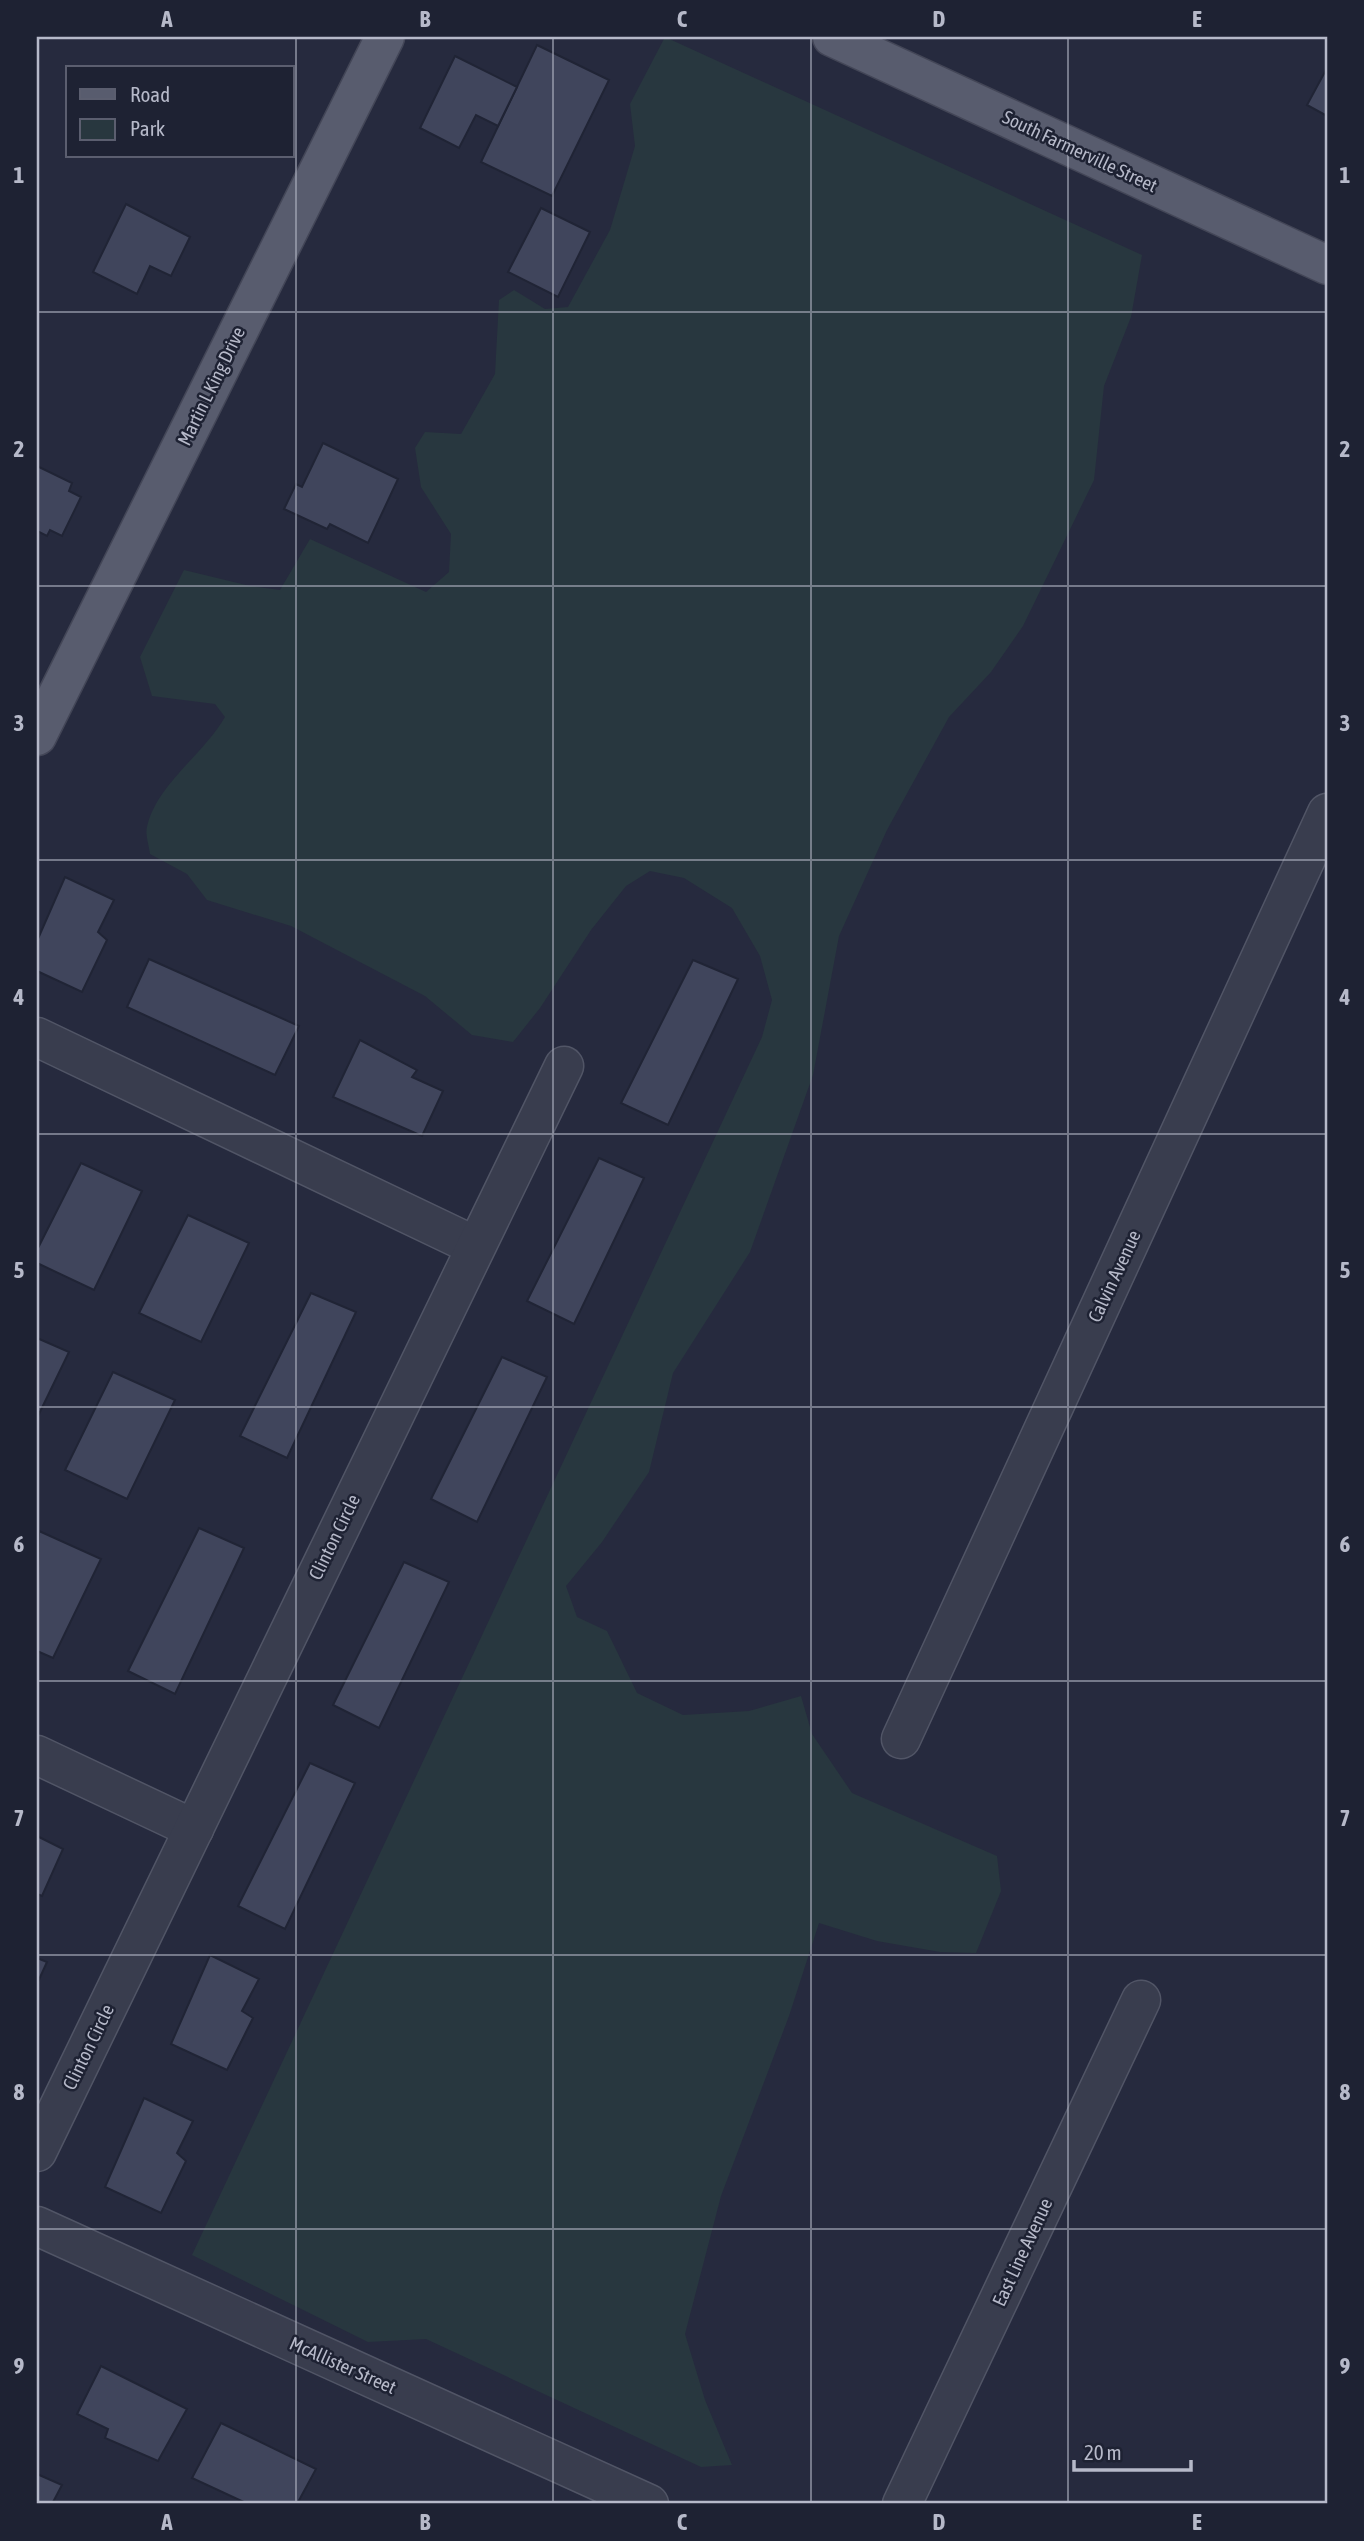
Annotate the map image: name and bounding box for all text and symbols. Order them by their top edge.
text: A [160,6,173,32]
text: B [420,6,431,32]
text: C [677,6,688,32]
text: D [933,6,946,32]
text: E [1192,6,1202,32]
legend [66,66,294,158]
text: Road [130,82,170,106]
street label: South Farmerville Street [999,106,1161,196]
text: Park [130,116,165,140]
text: 1 [14,162,25,188]
text: 1 [1340,162,1351,188]
street label: Martin L King Drive [173,323,249,449]
text: 2 [14,436,24,462]
text: 2 [1340,436,1350,462]
text: 3 [14,710,24,736]
text: 3 [1340,710,1350,736]
text: 4 [13,984,25,1010]
text: 4 [1339,984,1351,1010]
street label: Calvin Avenue [1083,1227,1145,1325]
text: 5 [14,1257,25,1283]
text: 5 [1340,1257,1351,1283]
street label: Clinton Circle [304,1491,364,1583]
text: 6 [14,1531,25,1557]
text: 6 [1340,1531,1351,1557]
text: 7 [14,1805,24,1831]
text: 7 [1340,1805,1350,1831]
street label: Clinton Circle [58,2001,118,2093]
text: 8 [14,2079,25,2105]
text: 8 [1340,2079,1351,2105]
street label: East Line Avenue [987,2195,1057,2309]
street label: McAllister Street [286,2332,400,2398]
text: 9 [14,2353,25,2379]
text: 9 [1340,2353,1351,2379]
scale bar [1074,2429,1191,2473]
text: 20 m [1084,2440,1122,2464]
text: A [160,2509,173,2535]
text: B [420,2509,431,2535]
text: C [677,2509,688,2535]
text: D [933,2509,946,2535]
text: E [1192,2509,1202,2535]

